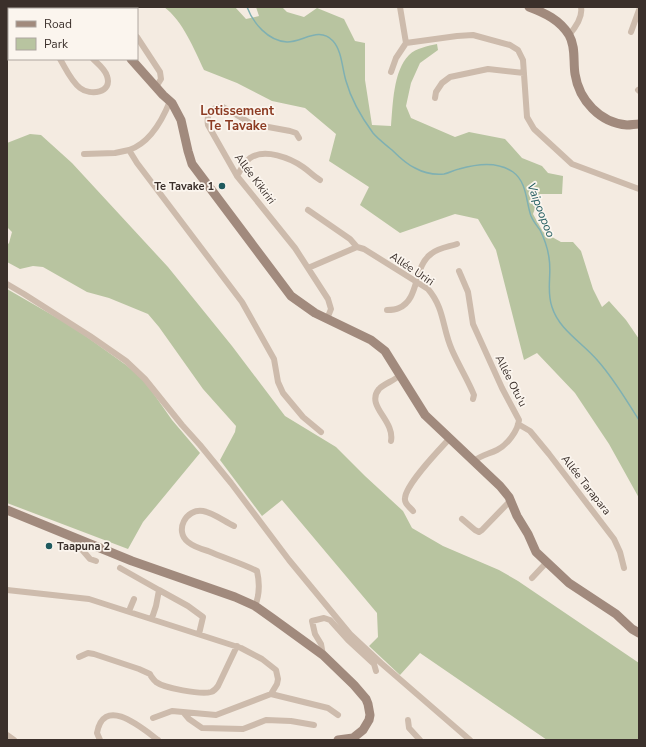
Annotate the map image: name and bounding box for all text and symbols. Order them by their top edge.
legend [8,8,138,60]
text: Road [44,16,72,32]
text: Park [44,36,69,52]
district label: Lotissement Te Tavake [200,102,275,135]
street label: Allée Kikiriri [231,151,279,207]
place label: Te Tavake 1 [154,179,214,194]
water label: Vaipoopoo [523,180,559,240]
marker: Te Tavake 1 [217,181,227,191]
street label: Allée Uriri [387,249,437,289]
street label: Allée Otu'u [492,353,530,409]
street label: Allée Tarapara [558,452,614,518]
place label: Taapuna 2 [57,539,110,554]
marker: Taapuna 2 [44,541,54,551]

